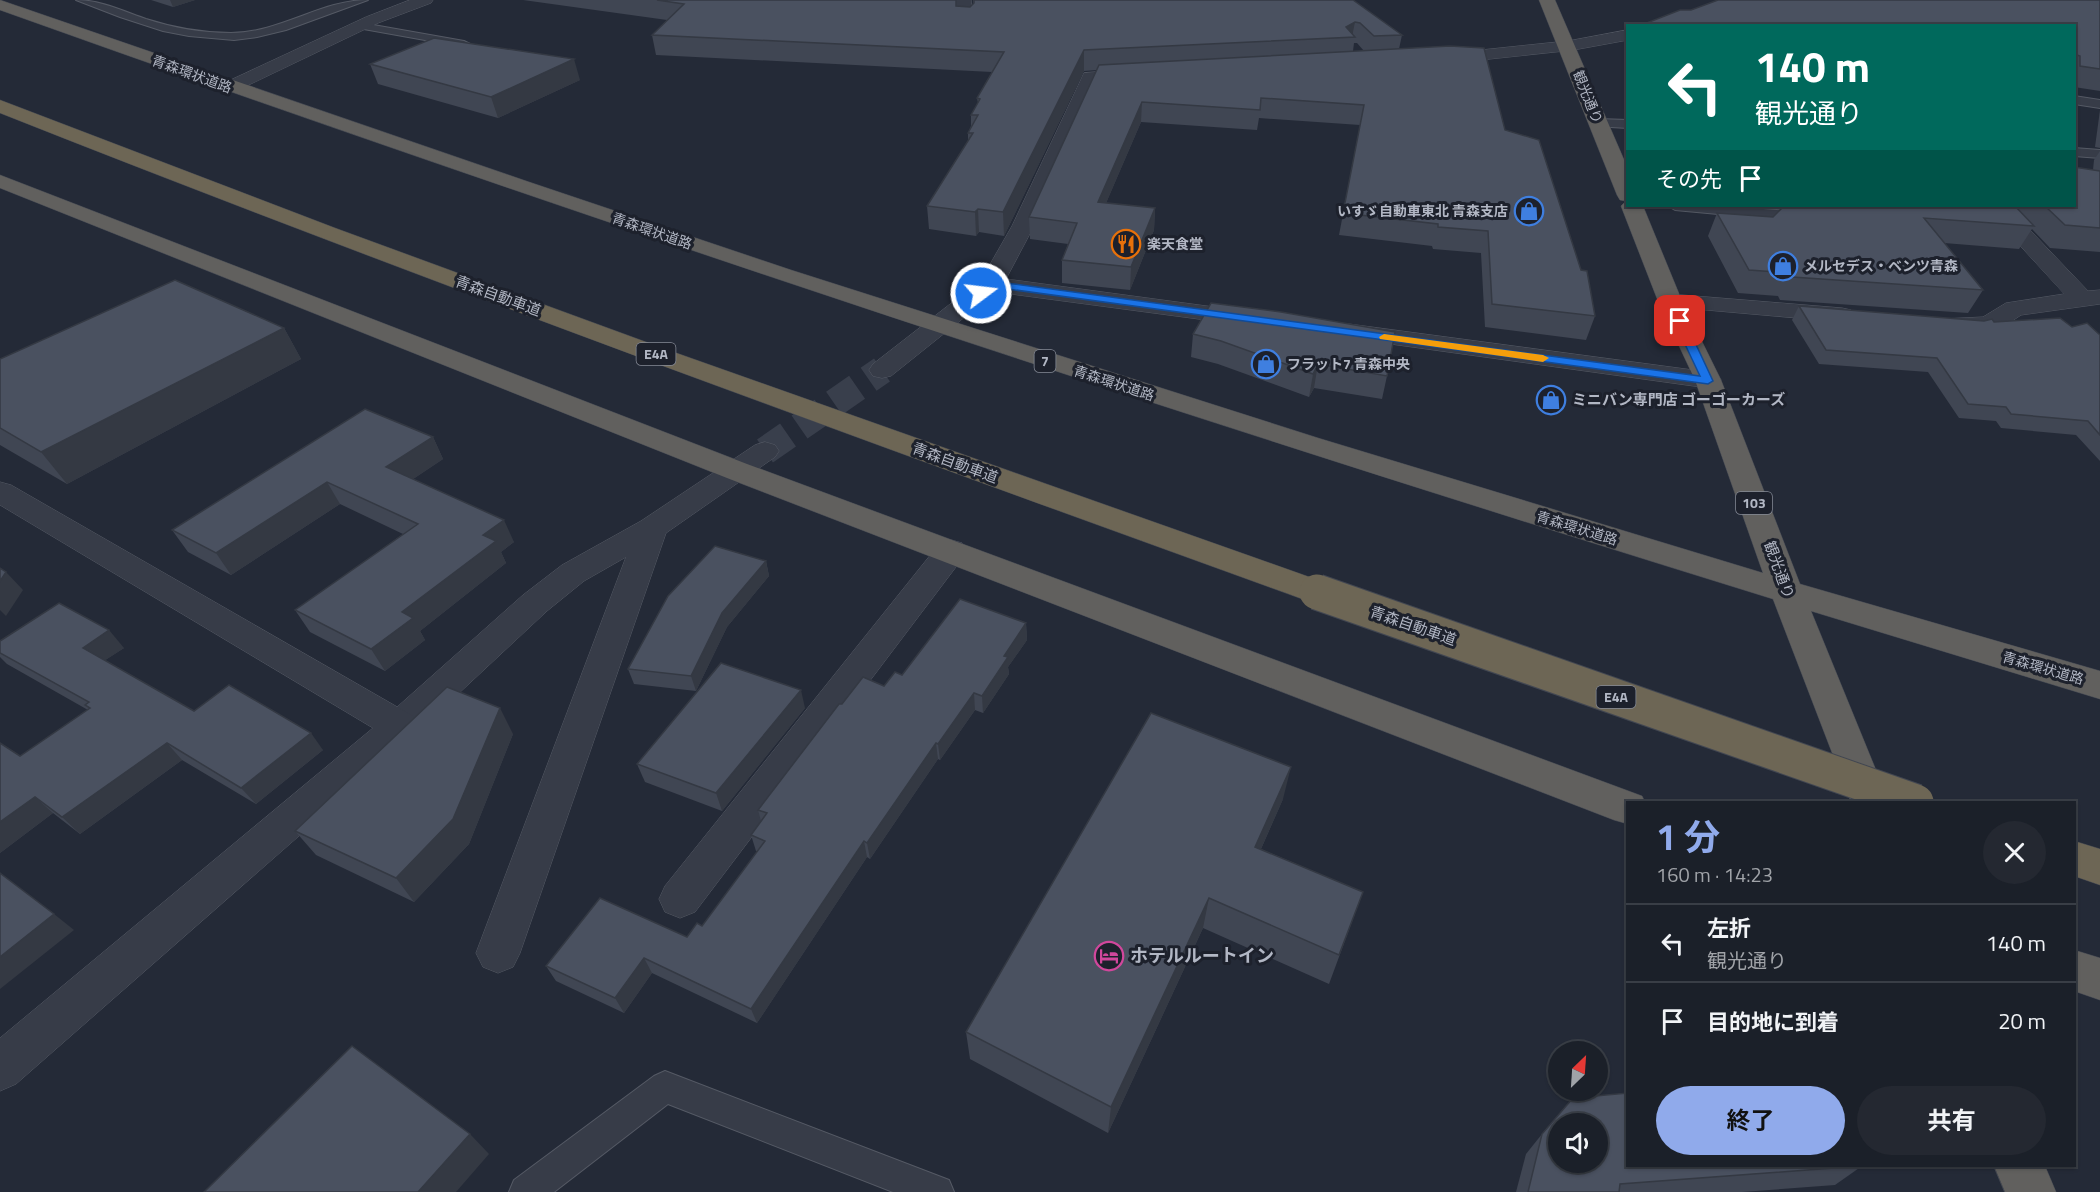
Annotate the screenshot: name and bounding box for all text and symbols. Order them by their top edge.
text: 140 m [1755,34,1870,98]
icon: left [1656,48,1734,126]
street label: 青森環状道路 [149,49,235,98]
street label: 観光通り [1568,67,1609,127]
text: 観光通り [1755,92,1863,133]
text: その先 [1656,162,1722,196]
icon: arrive [1734,162,1767,195]
shop icon: いすゞ自動車東北 青森支店 [1513,195,1545,227]
place label: いすゞ自動車東北 青森支店 [1337,200,1508,221]
street label: 青森環状道路 [609,207,695,254]
restaurant icon: 楽天食堂 [1110,228,1142,260]
place label: 楽天食堂 [1147,233,1203,254]
shop icon: メルセデス・ベンツ青森 [1767,250,1799,282]
place label: メルセデス・ベンツ青森 [1804,255,1958,276]
position arrow [949,261,1013,325]
street label: 青森自動車道 [452,269,544,322]
pin [1654,295,1705,346]
icon: arrive [1663,304,1696,337]
road number: E4A [636,343,676,365]
shop icon: フラット7 青森中央 [1250,348,1282,380]
road number: 7 [1034,350,1056,372]
place label: フラット7 青森中央 [1287,353,1410,374]
street label: 青森環状道路 [1071,360,1157,405]
shop icon: ミニバン専門店 ゴーゴーカーズ [1535,384,1567,416]
place label: ミニバン専門店 ゴーゴーカーズ [1572,388,1785,411]
street label: 青森自動車道 [909,436,1001,489]
road number: 103 [1736,492,1772,514]
street label: 青森環状道路 [1534,505,1620,550]
street label: 観光通り [1758,538,1801,602]
street label: 青森自動車道 [1367,600,1459,651]
street label: 青森環状道路 [2000,646,2086,689]
road number: E4A [1596,686,1636,708]
text: 1 分 [1656,809,1720,864]
button: close [1983,821,2046,884]
text: 160 m · 14:23 [1656,859,1773,890]
text: 左折 [1707,911,1751,945]
text: 140 m [1986,926,2046,960]
icon: left [1656,927,1689,960]
hotel icon: ホテルルートイン [1093,940,1125,972]
place label: ホテルルートイン [1130,942,1274,969]
text: 観光通り [1707,945,1787,976]
text: 20 m [1998,1004,2046,1038]
icon: arrive [1656,1005,1689,1038]
text: 目的地に到着 [1707,1005,1839,1039]
north arrow [1548,1041,1608,1101]
map controls [1548,1041,1608,1173]
button: 終了 [1656,1086,1845,1155]
button: 共有 [1857,1086,2046,1155]
button: sound [1548,1113,1608,1173]

